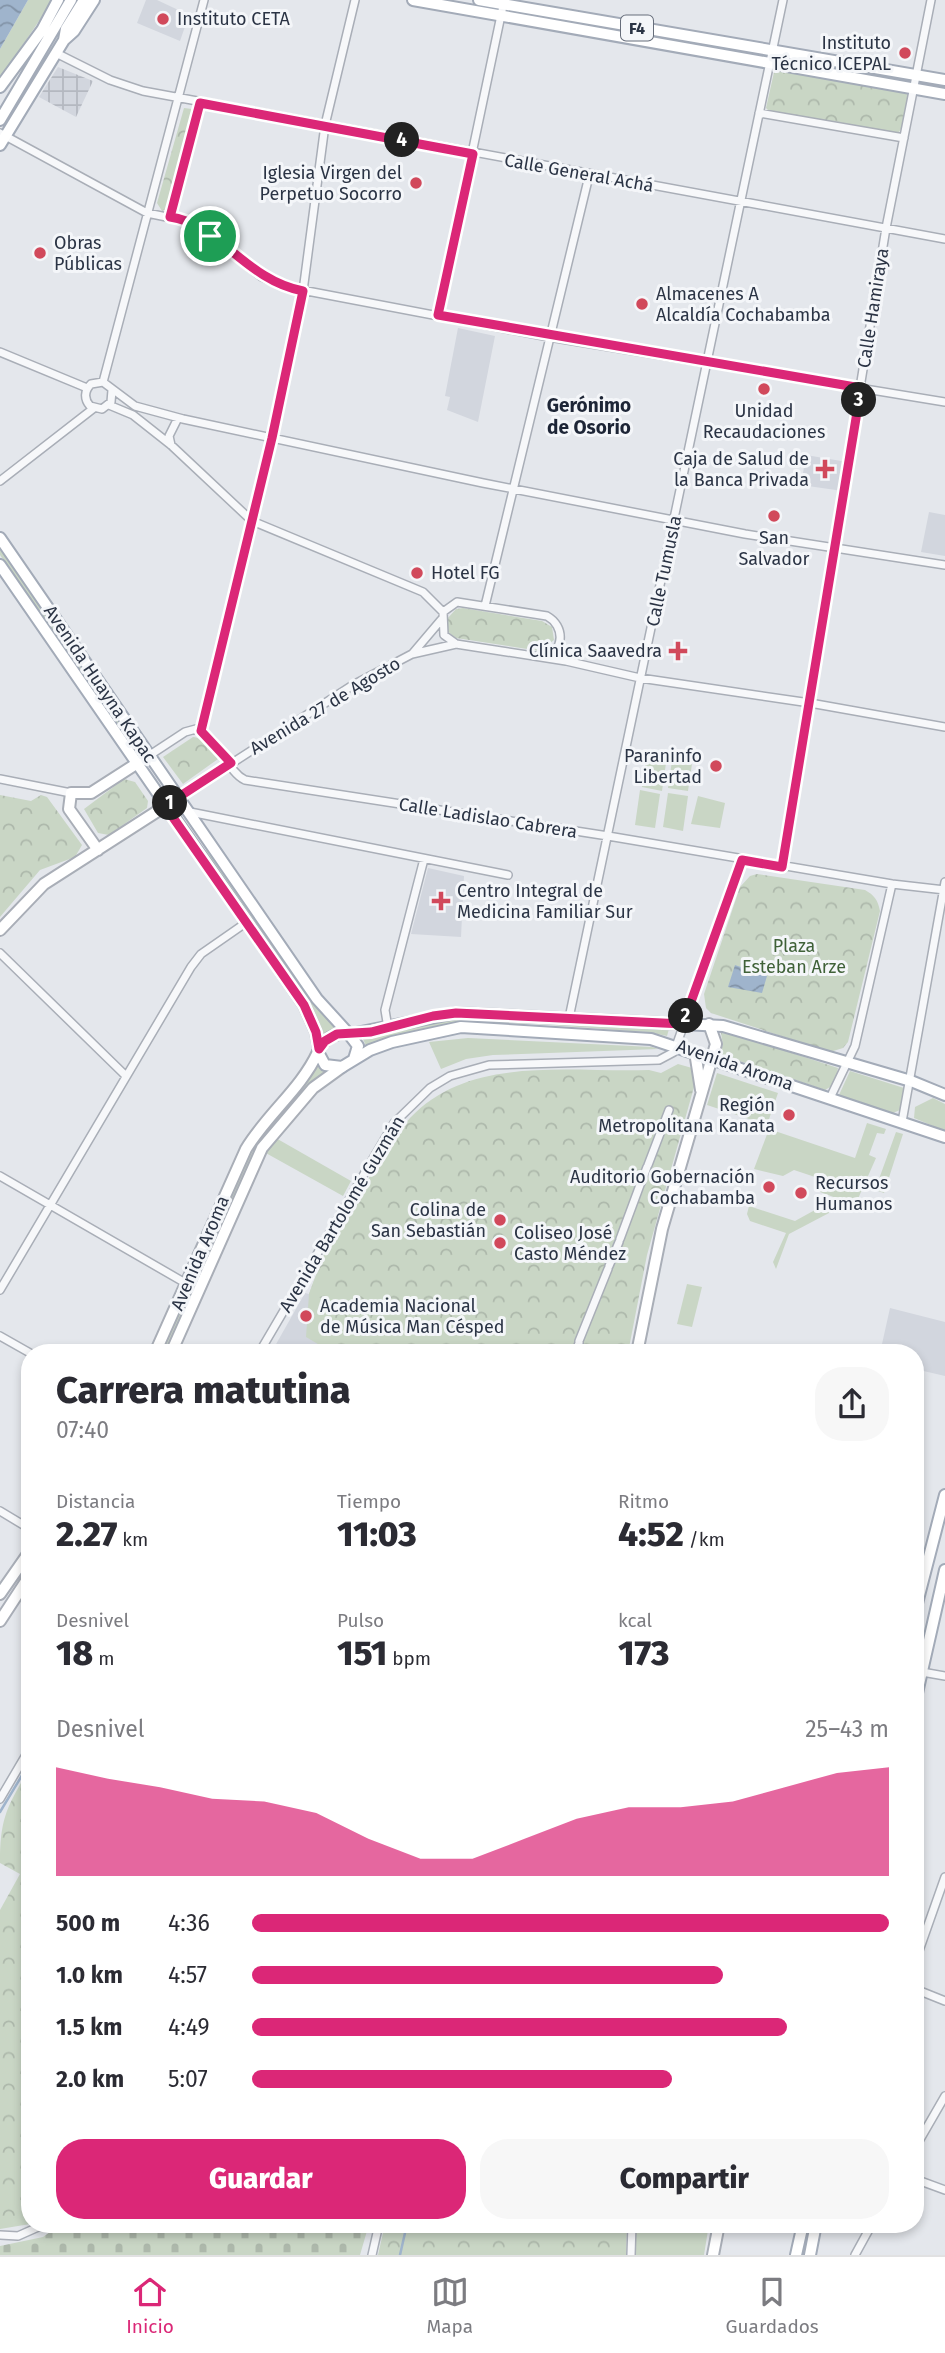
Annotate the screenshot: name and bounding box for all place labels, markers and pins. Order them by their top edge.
place label: Instituto CETA [177,8,290,30]
marker: Instituto CETA [155,11,171,27]
place label: Instituto Técnico ICEPAL [771,32,891,75]
marker: Instituto Técnico ICEPAL [897,45,913,61]
pin: 4 [384,122,420,158]
place label: Iglesia Virgen del Perpetuo Socorro [260,162,402,205]
marker: Iglesia Virgen del Perpetuo Socorro [408,175,424,191]
pin [180,206,240,266]
place label: Obras Públicas [54,232,122,275]
marker: Obras Públicas [32,245,48,261]
place label: Almacenes A Alcaldía Cochabamba [656,283,831,326]
marker: Almacenes A Alcaldía Cochabamba [634,296,650,312]
marker: Unidad Recaudaciones [756,381,772,397]
pin: 3 [842,382,876,418]
place label: Unidad Recaudaciones [703,400,825,443]
place label: Caja de Salud de la Banca Privada [673,448,809,491]
marker: Caja de Salud de la Banca Privada [815,459,835,479]
marker: San Salvador [766,508,782,524]
place label: San Salvador [738,527,810,570]
place label: Hotel FG [431,562,500,584]
marker: Hotel FG [409,565,425,581]
place label: Clínica Saavedra [529,640,662,662]
marker: Clínica Saavedra [668,641,688,661]
place label: Paraninfo Libertad [624,745,702,788]
marker: Paraninfo Libertad [708,758,724,774]
pin: 1 [152,786,188,820]
place label: Centro Integral de Medicina Familiar Sur [457,880,633,923]
marker: Centro Integral de Medicina Familiar Sur [431,891,451,911]
pin: 2 [668,998,704,1034]
place label: Región Metropolitana Kanata [598,1094,775,1137]
marker: Región Metropolitana Kanata [781,1107,797,1123]
place label: Auditorio Gobernación Cochabamba [570,1166,755,1209]
place label: Recursos Humanos [815,1172,892,1215]
marker: Auditorio Gobernación Cochabamba [761,1179,777,1195]
marker: Recursos Humanos [793,1185,809,1201]
place label: Colina de San Sebastián [371,1199,486,1242]
marker: Colina de San Sebastián [492,1212,508,1228]
place label: Coliseo José Casto Méndez [514,1222,626,1265]
marker: Coliseo José Casto Méndez [492,1235,508,1251]
place label: Academia Nacional de Música Man Césped [320,1295,505,1338]
marker: Academia Nacional de Música Man Césped [298,1308,314,1324]

